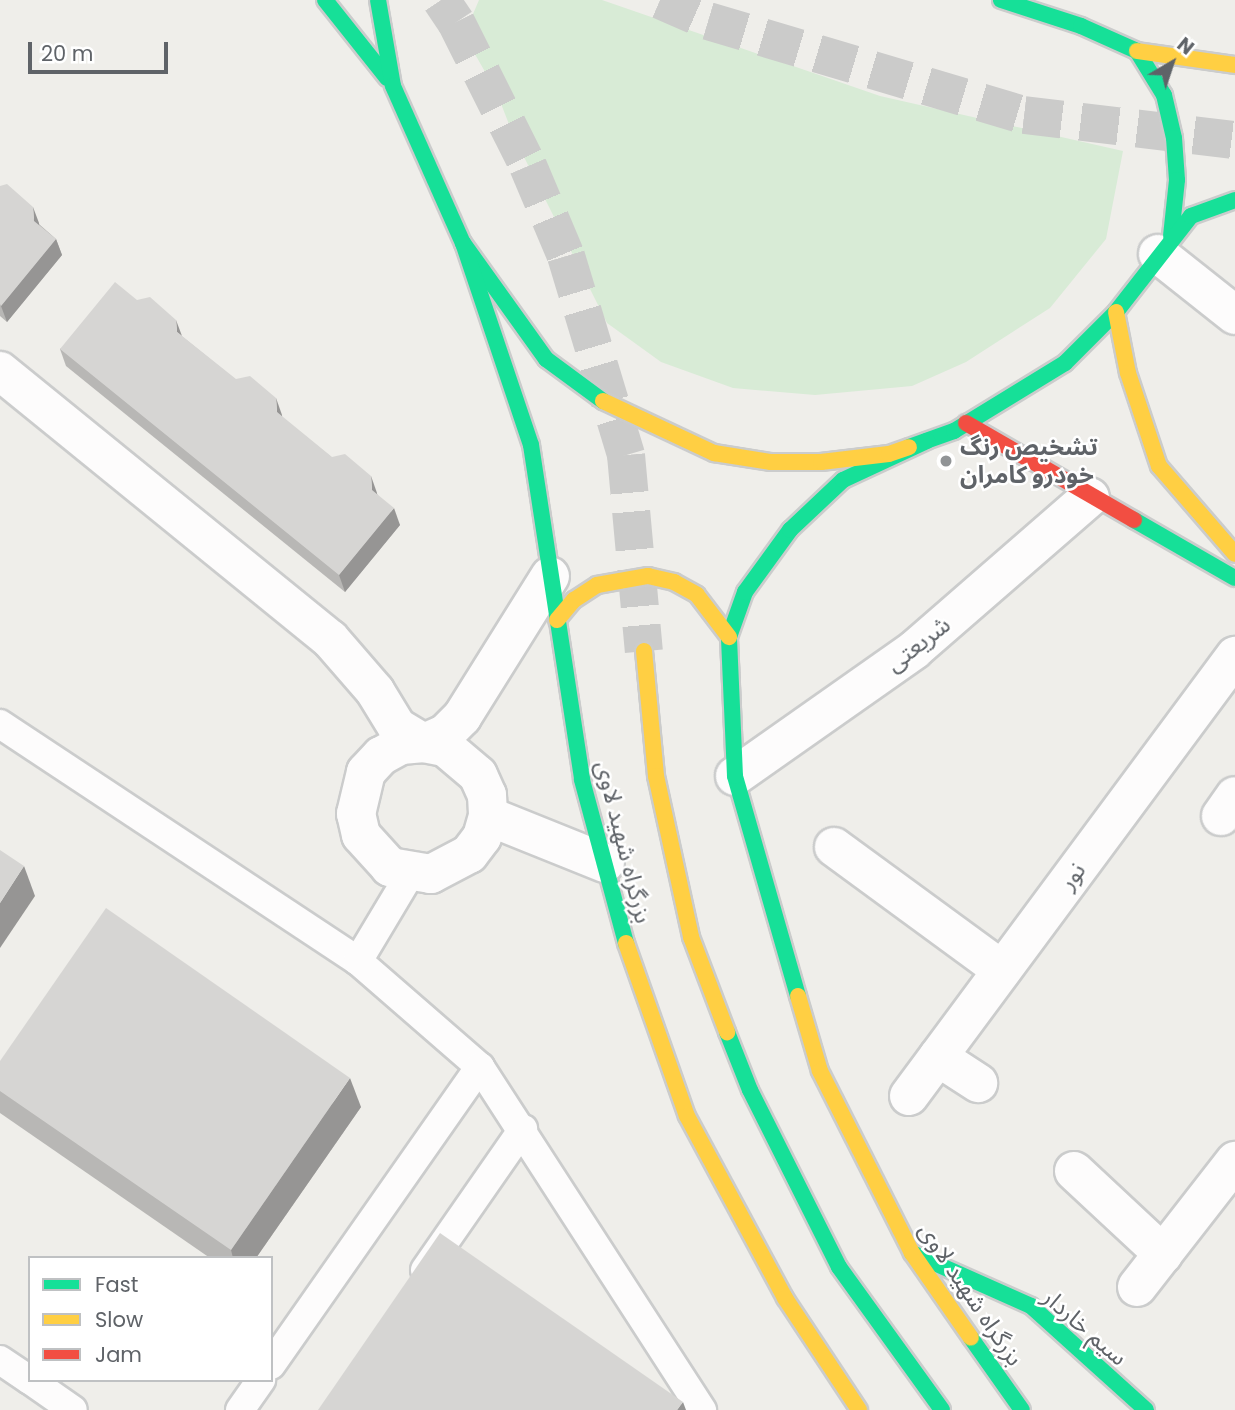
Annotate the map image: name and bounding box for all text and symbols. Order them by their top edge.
scale bar [32,28,172,72]
north arrow [1137,28,1207,98]
text: N [1171,31,1200,61]
text: 20 m [41,39,94,68]
place label: تشخیص رنگ خودرو کامران [960,433,1098,489]
marker: تشخیص رنگ خودرو کامران [938,453,954,469]
street label: شریعتی [880,610,956,678]
street label: بزرگراه شهید لاوی [590,758,658,926]
street label: نور [1052,857,1092,895]
street label: بزرگراه شهید لاوی [913,1217,1029,1371]
legend [28,1256,273,1382]
text: Fast [95,1270,138,1299]
street label: سیم خاردار [1037,1282,1133,1372]
text: Slow [95,1305,143,1334]
text: Jam [95,1340,142,1369]

